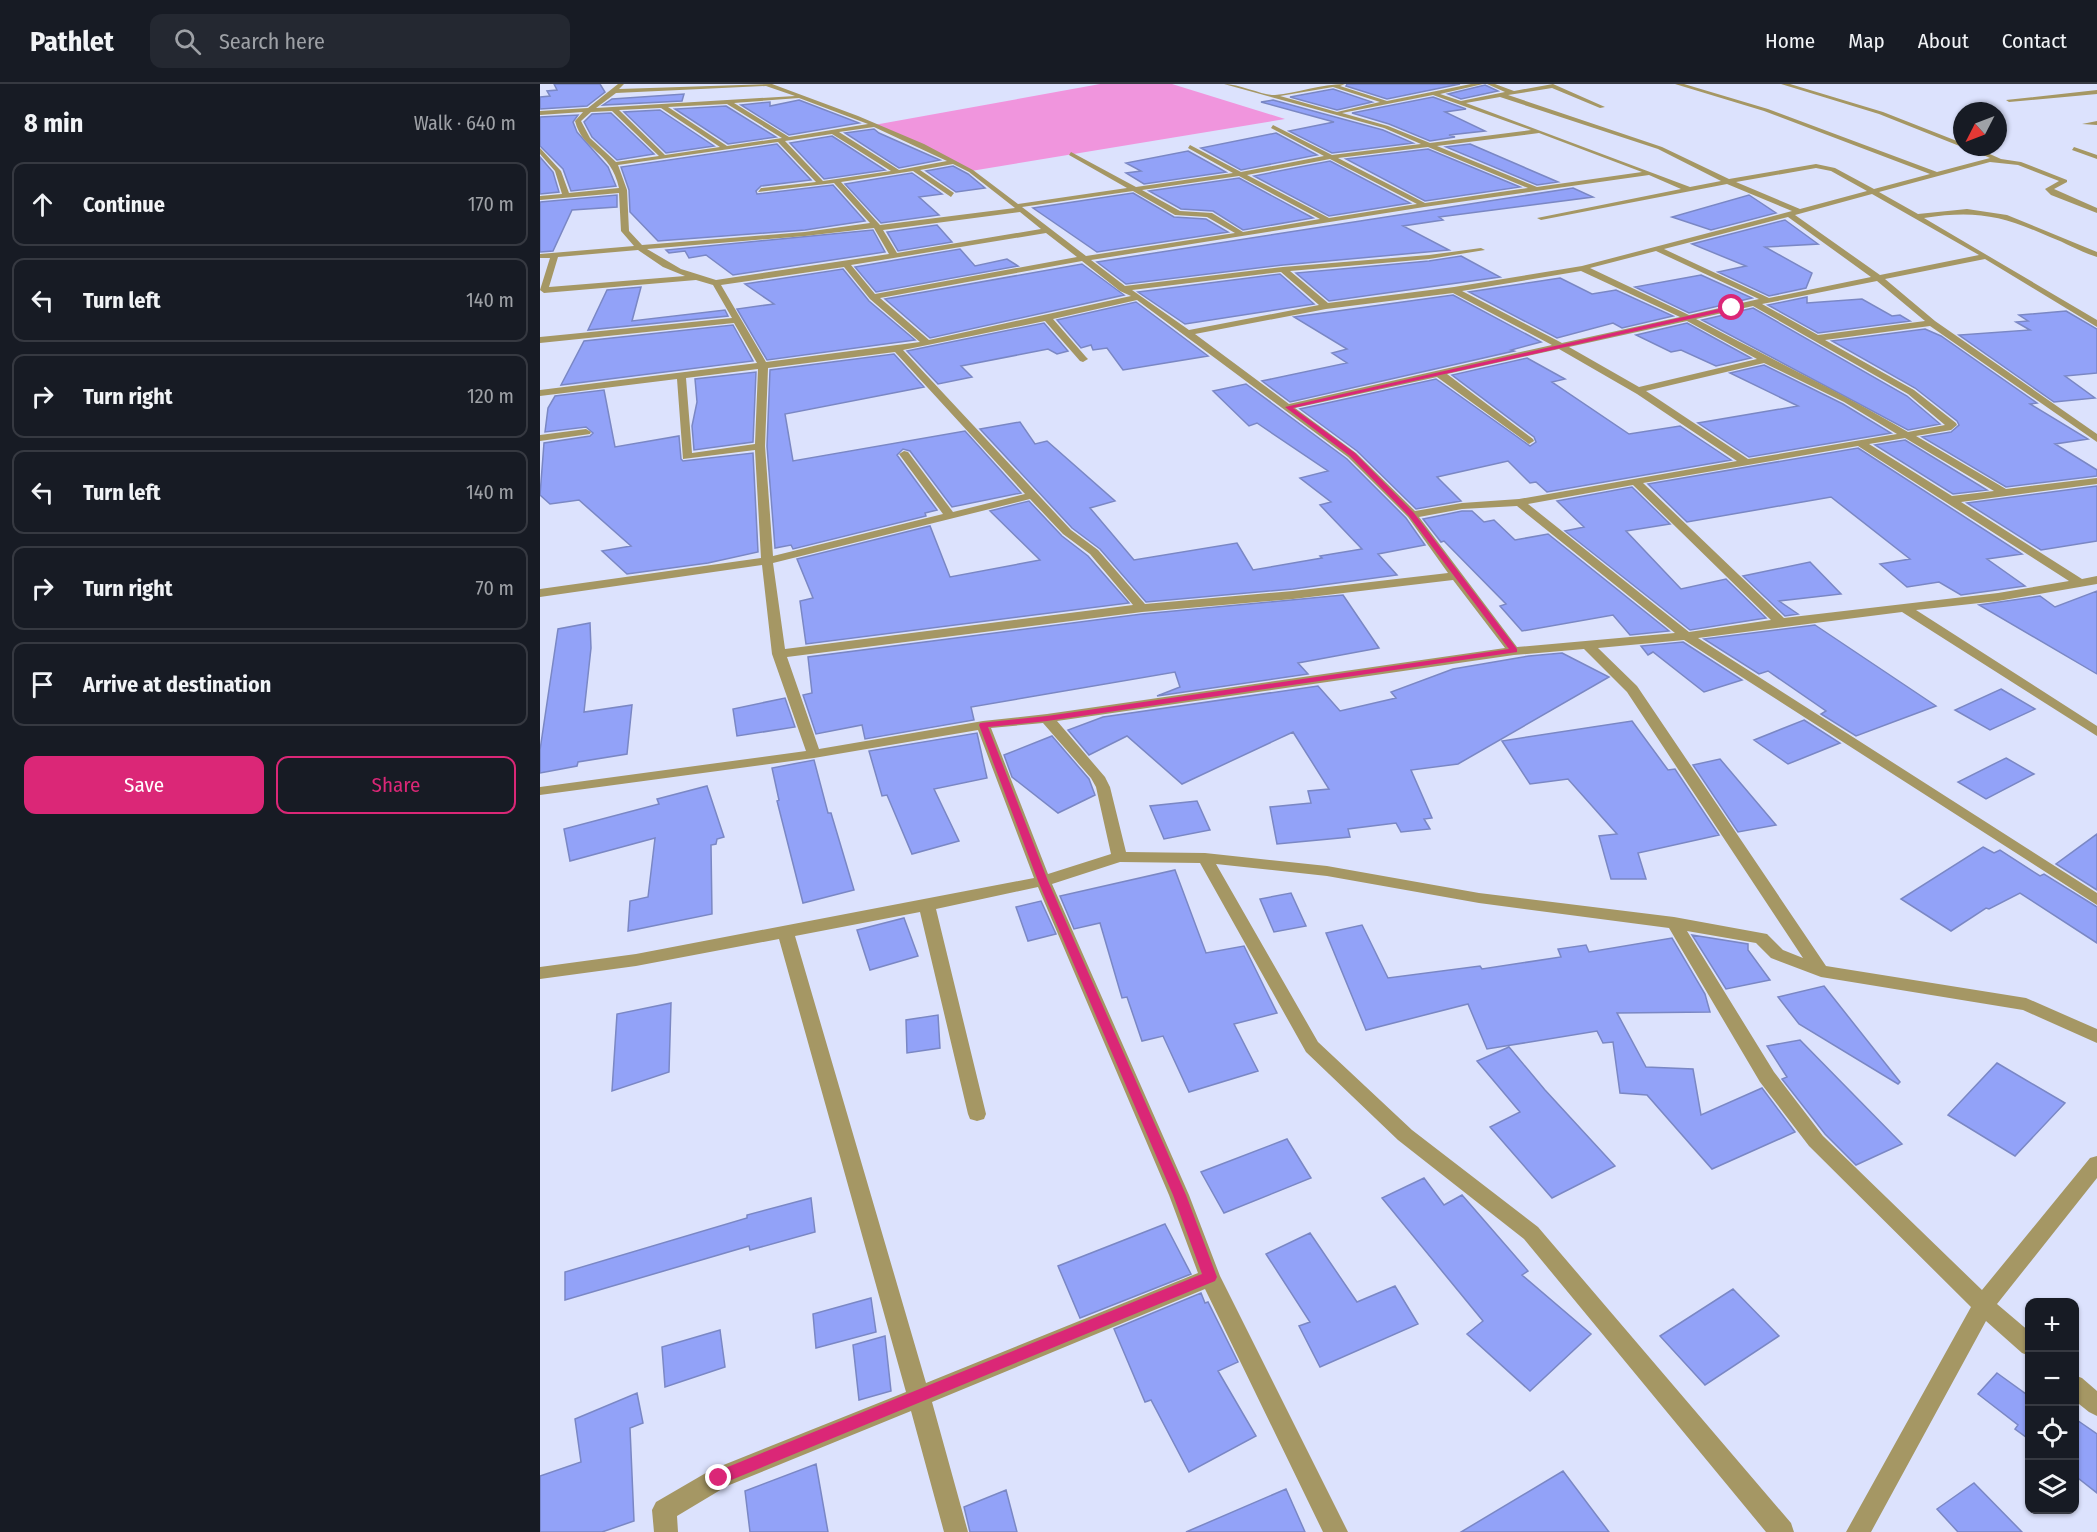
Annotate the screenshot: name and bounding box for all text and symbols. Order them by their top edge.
search box [150,14,570,68]
text: Pathlet [30,25,114,58]
icon: search [171,25,204,58]
text: Search here [219,28,325,55]
text: Home [1765,28,1815,54]
text: Map [1848,28,1885,54]
text: About [1918,28,1969,54]
text: Contact [2002,28,2067,54]
north arrow [1953,102,2007,156]
text: 8 min [24,108,83,139]
text: Walk · 640 m [414,111,516,135]
icon: ahead [26,188,59,221]
text: Continue [83,191,165,218]
text: 170 m [468,192,514,216]
icon: left [26,284,59,317]
text: Turn left [83,287,161,314]
text: 140 m [466,288,514,312]
route start [1718,294,1744,320]
icon: right [26,380,59,413]
text: Turn right [83,383,172,410]
text: 120 m [467,384,514,408]
icon: left [26,476,59,509]
text: Turn left [83,479,161,506]
text: 140 m [466,480,514,504]
icon: right [26,572,59,605]
text: Turn right [83,575,172,602]
text: 70 m [476,576,514,600]
icon: arrive [26,668,59,701]
text: Arrive at destination [83,671,271,698]
button: Save [24,756,264,814]
button: Share [276,756,516,814]
map controls [2025,1298,2079,1514]
button: + [2025,1298,2079,1352]
button: − [2025,1352,2079,1406]
button: locate [2025,1406,2079,1460]
button: layers [2025,1460,2079,1514]
route end [705,1464,731,1490]

